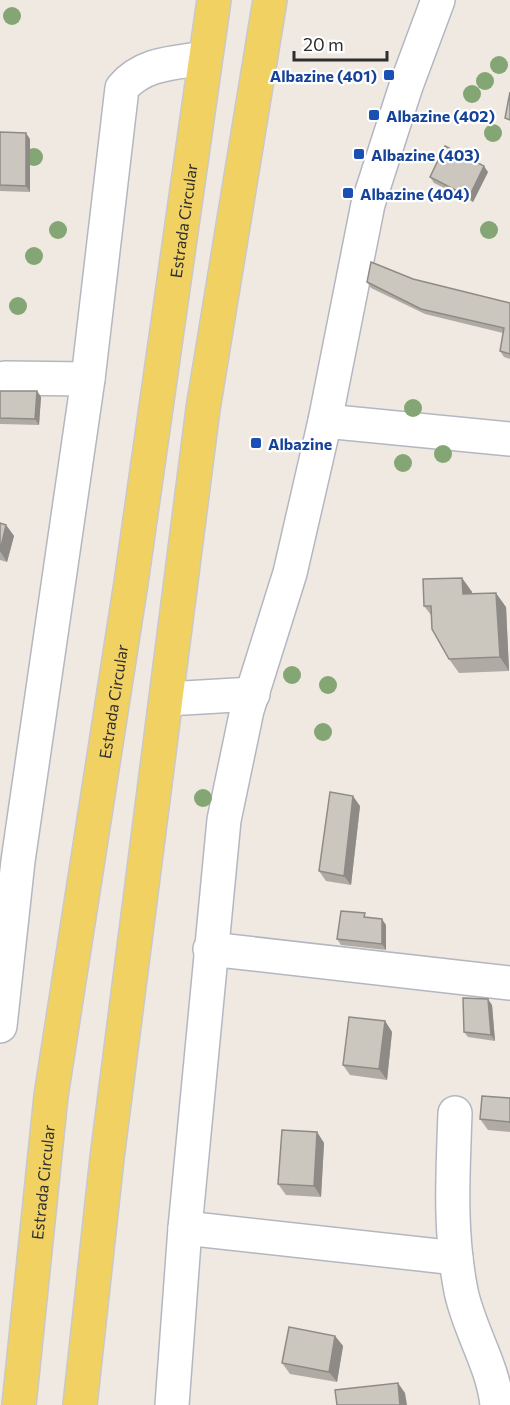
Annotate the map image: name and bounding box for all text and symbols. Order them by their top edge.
scale bar [294,24,387,62]
text: 20 m [303,33,344,55]
place label: Albazine (401) [270,66,377,85]
marker: Albazine (401) [382,68,396,82]
place label: Albazine (402) [386,106,495,125]
marker: Albazine (402) [367,108,381,122]
place label: Albazine (403) [371,145,480,164]
marker: Albazine (403) [352,147,366,161]
street label: Estrada Circular [165,161,200,279]
place label: Albazine (404) [360,184,470,203]
marker: Albazine (404) [341,186,355,200]
place label: Albazine [268,434,332,453]
marker: Albazine [249,436,263,450]
street label: Estrada Circular [94,642,131,760]
street label: Estrada Circular [27,1123,58,1241]

